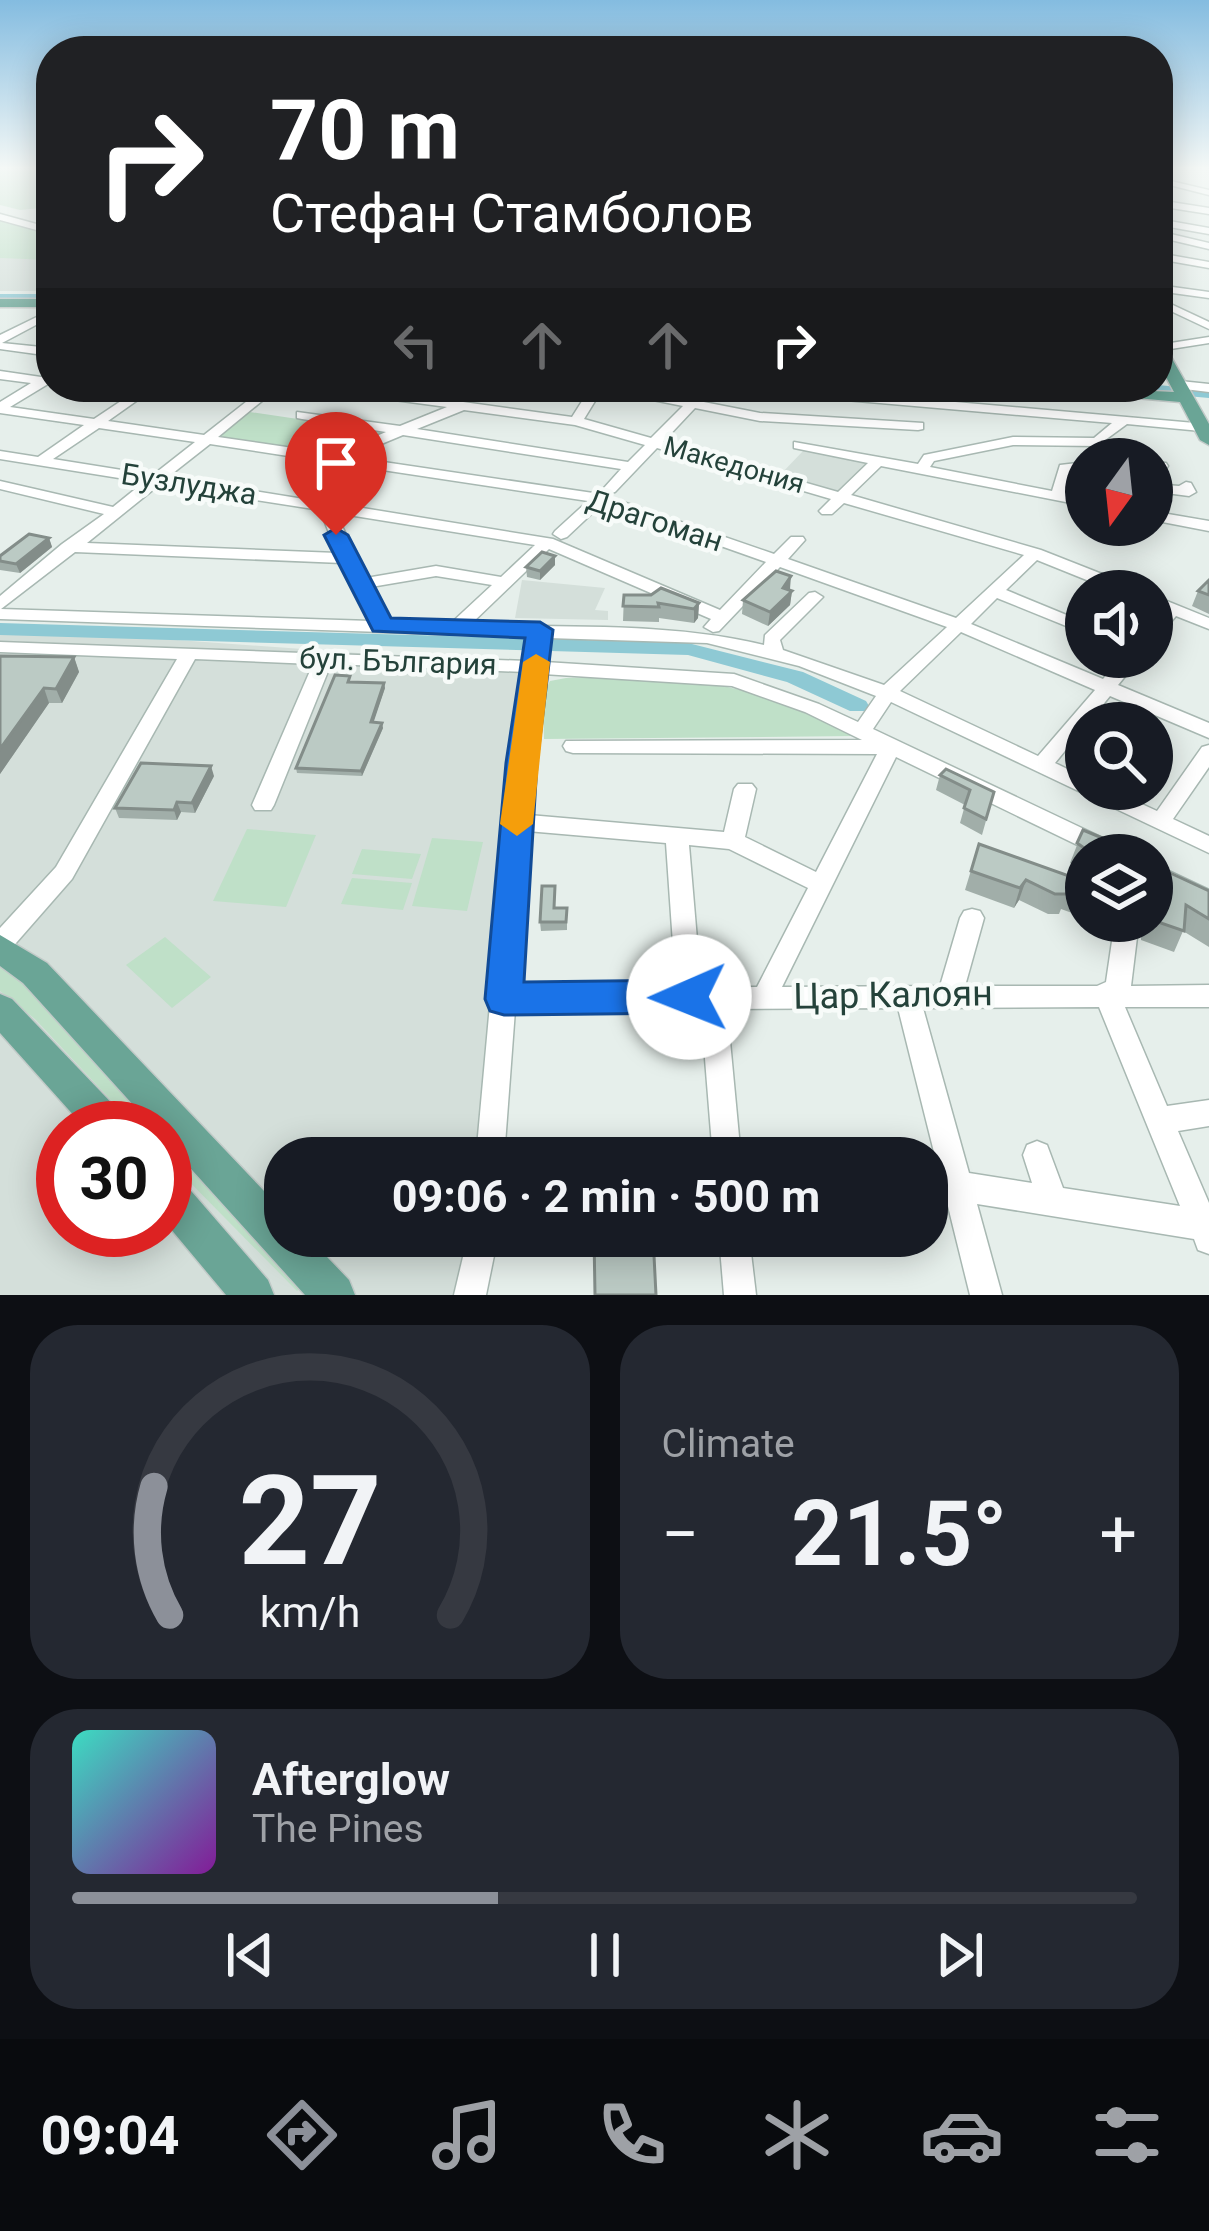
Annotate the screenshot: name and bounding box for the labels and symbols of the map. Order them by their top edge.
pin [285,412,387,535]
street label: Македония [660,430,808,500]
north arrow [1065,438,1173,546]
street label: Бузлуджа [119,456,259,512]
street label: Драгоман [583,482,727,558]
street label: бул. България [299,640,497,682]
position arrow [626,934,752,1060]
street label: Цар Калоян [793,972,993,1018]
speed limit sign: 30 [36,1101,192,1257]

